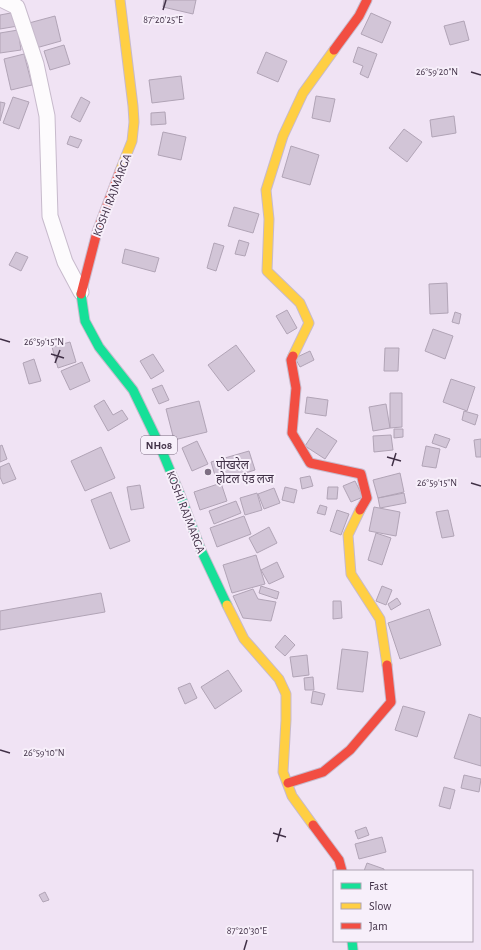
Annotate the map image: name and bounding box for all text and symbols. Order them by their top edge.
text: 87°20'25"E [143,15,183,25]
text: 26°59'20"N [416,67,458,77]
street label: KOSHI RAJMARGA [91,152,133,238]
text: 26°59'15"N [24,337,64,347]
road number: NH08 [141,436,177,454]
place label: पोखरेल होटल एंड लज [216,457,275,485]
marker: पोखरेल होटल एंड लज [203,467,213,477]
street label: KOSHI RAJMARGA [165,469,207,555]
text: 26°59'15"N [417,478,457,488]
text: 26°59'10"N [23,748,65,758]
legend [333,870,473,942]
text: Fast [369,880,388,892]
text: Slow [369,900,391,912]
text: Jam [369,920,388,932]
text: 87°20'30"E [227,926,267,936]

